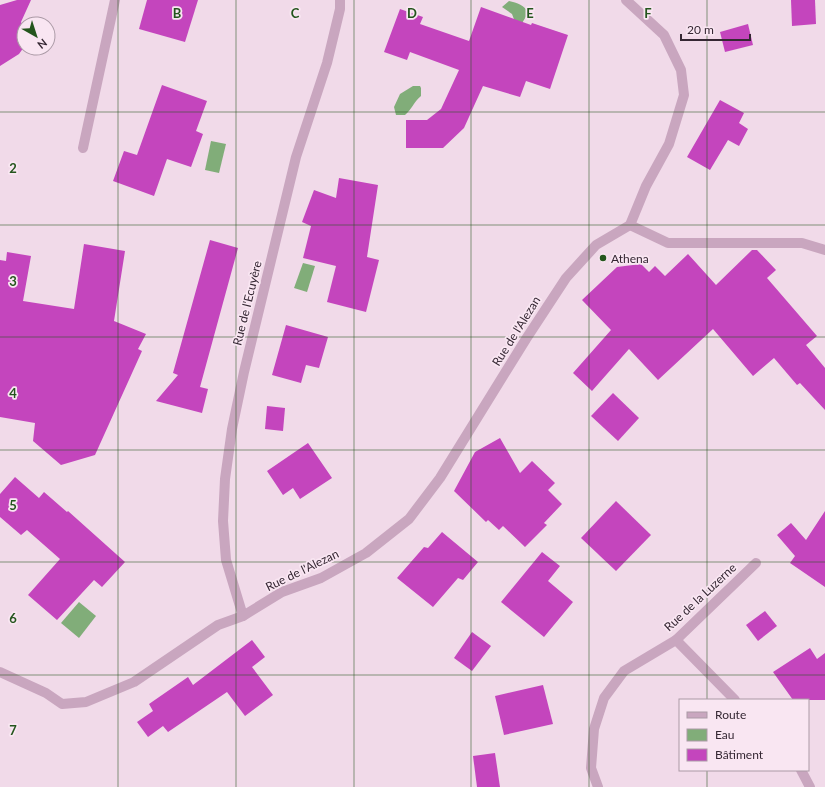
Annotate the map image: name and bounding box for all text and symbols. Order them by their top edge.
text: B [173,5,182,21]
text: C [291,5,300,21]
text: D [407,5,417,21]
text: E [526,5,534,21]
text: F [644,5,652,21]
north arrow [16,16,56,56]
scale bar [681,16,750,42]
text: 20 m [687,22,714,37]
text: N [35,36,50,52]
text: 2 [9,160,17,176]
place label: Athena [611,251,649,266]
marker: Athena [598,253,608,263]
street label: Rue de l'Ecuyère [229,259,265,347]
text: 3 [9,273,17,289]
street label: Rue de l'Alezan [489,293,543,369]
text: 4 [9,385,17,401]
text: 5 [9,497,17,513]
street label: Rue de l'Alezan [263,546,341,594]
street label: Rue de la Luzerne [661,560,739,634]
text: 6 [9,610,17,626]
legend [679,699,809,771]
text: Route [715,707,746,722]
text: 7 [9,722,17,738]
text: Eau [715,727,735,742]
text: Bâtiment [715,747,764,762]

